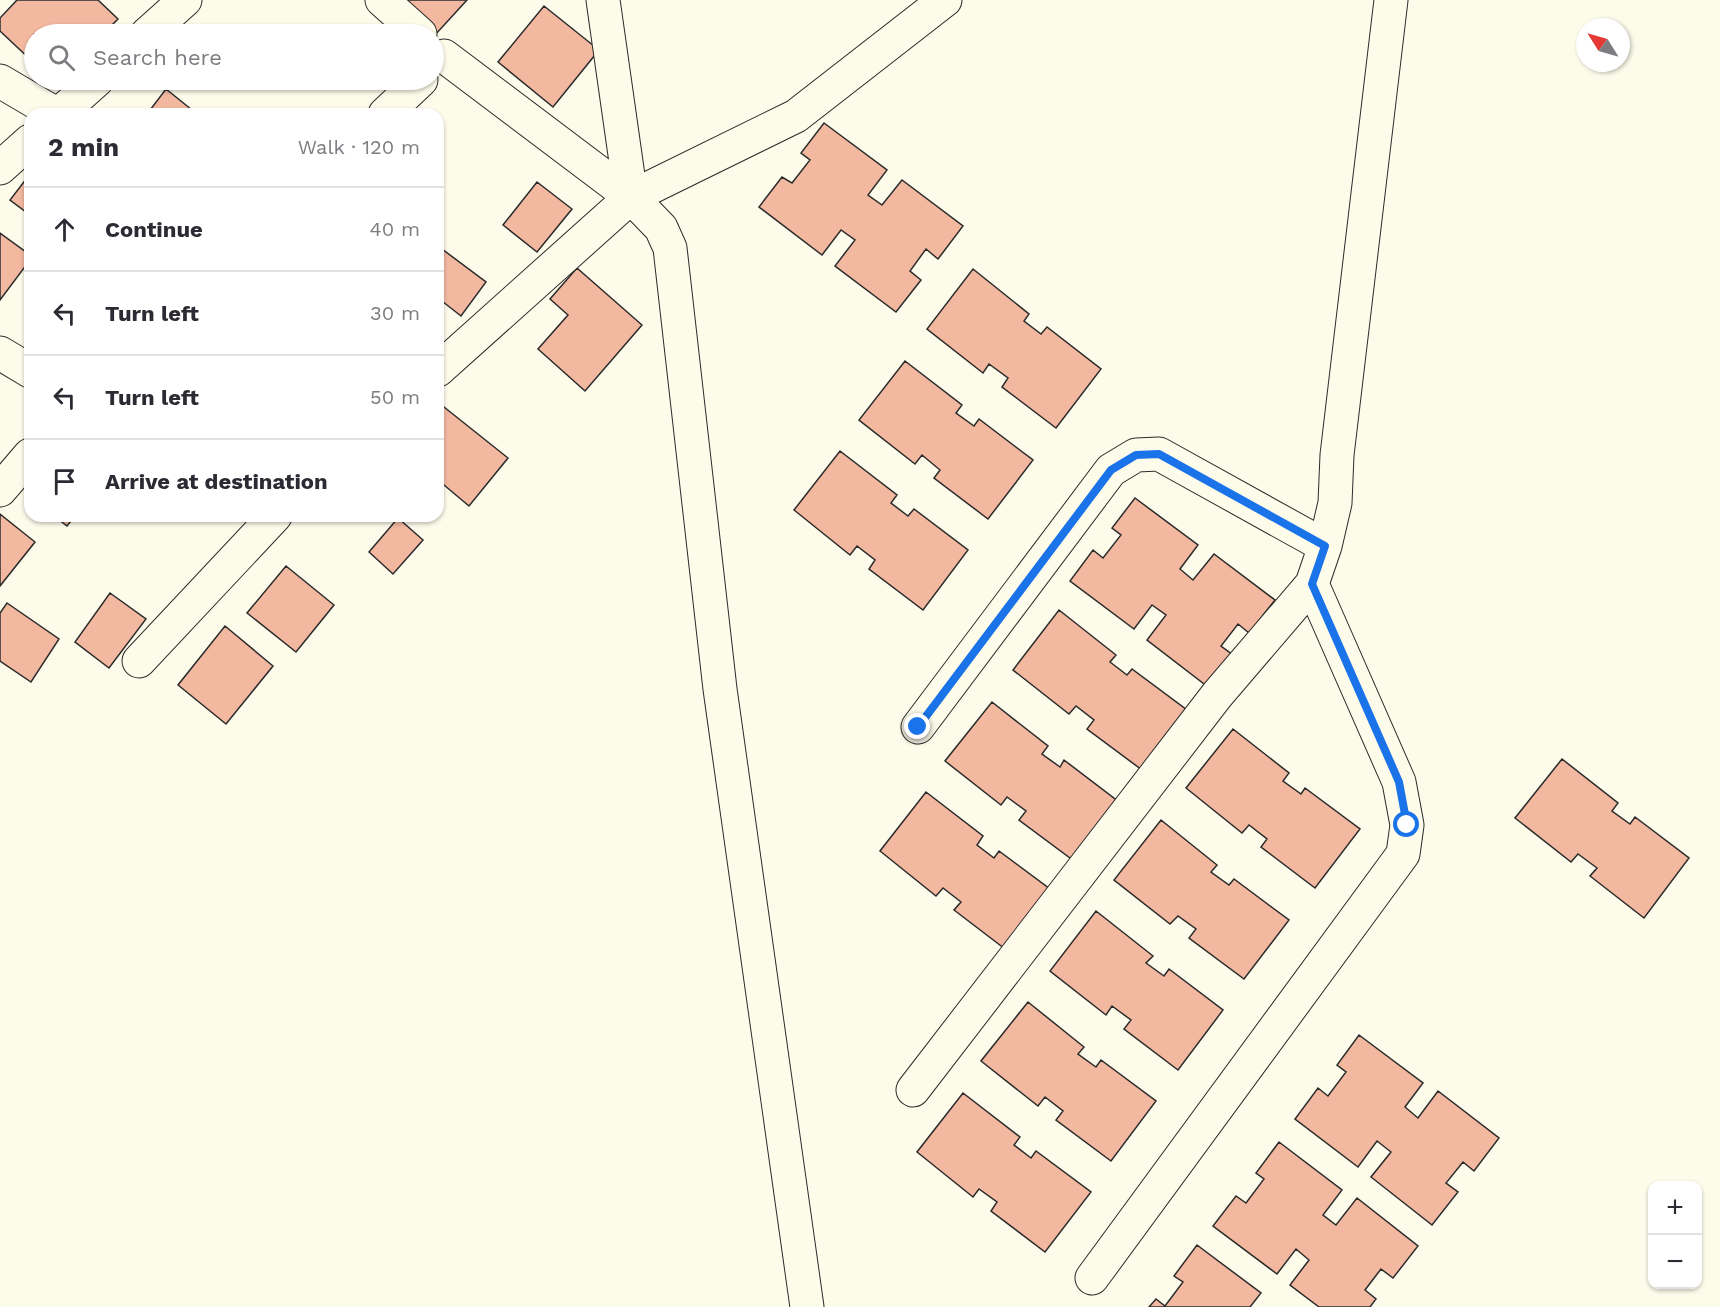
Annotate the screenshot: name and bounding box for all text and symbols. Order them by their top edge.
north arrow [1576,18,1630,72]
search box [24,24,444,90]
icon: search [45,41,78,74]
text: Search here [93,45,222,70]
text: 2 min [48,132,119,162]
text: Walk · 120 m [298,135,420,159]
icon: ahead [48,213,81,246]
text: Continue [105,217,203,242]
text: 40 m [369,217,420,241]
icon: left [48,297,81,330]
text: Turn left [105,301,199,326]
text: 30 m [370,301,420,325]
icon: left [48,381,81,414]
text: Turn left [105,385,199,410]
text: 50 m [370,385,420,409]
icon: arrive [48,465,81,498]
text: Arrive at destination [105,469,328,494]
route end [904,713,930,739]
route start [1393,811,1419,837]
map controls [1648,1181,1702,1289]
button: + [1648,1181,1702,1235]
button: − [1648,1235,1702,1289]

